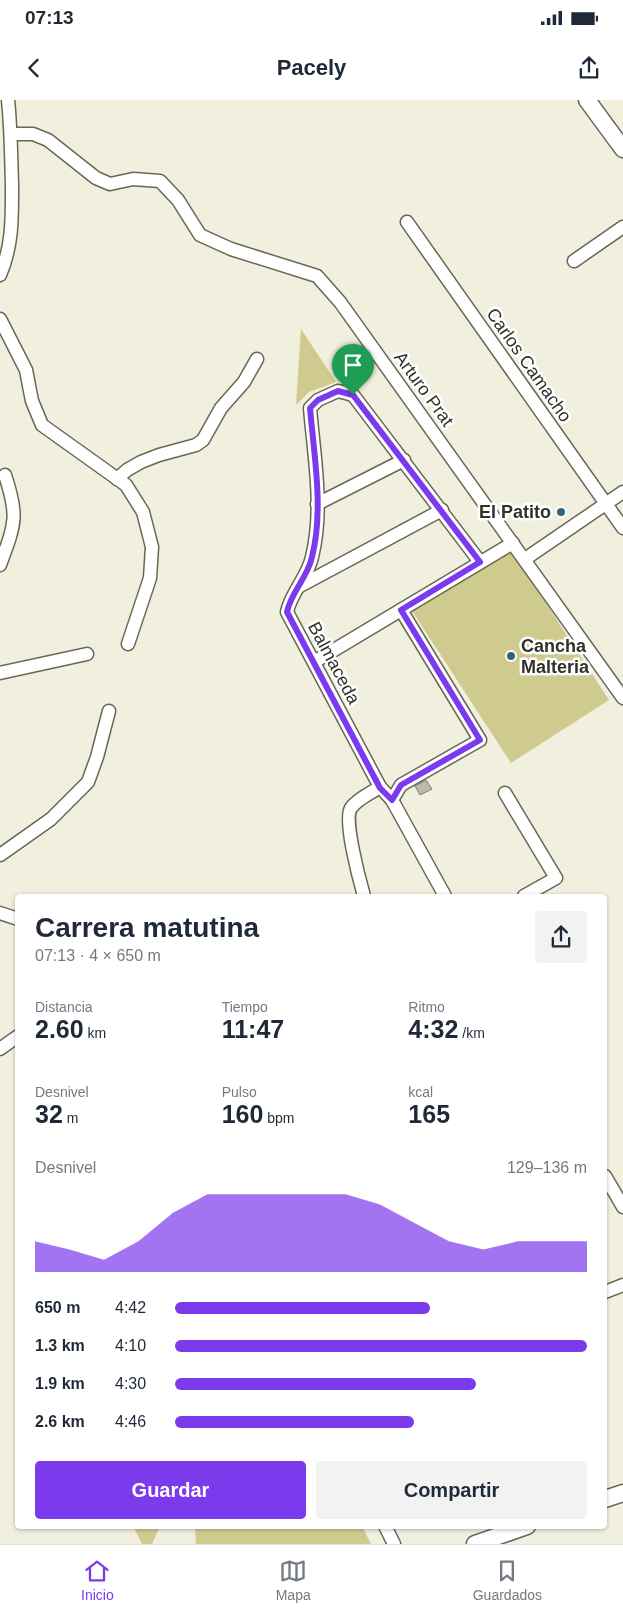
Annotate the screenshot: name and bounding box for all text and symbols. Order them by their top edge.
text: 07:13 [25,7,74,28]
icon: back [20,54,48,82]
icon: share [575,54,603,82]
text: Pacely [277,55,346,80]
street label: Carlos Camacho [482,304,576,426]
pin [332,344,374,395]
street label: Arturo Prat [390,348,458,430]
icon: arrive [339,351,367,379]
place label: El Patito [479,502,551,522]
marker: El Patito [555,506,567,518]
street label: Balmaceda [304,619,364,708]
place label: Cancha Malteria [521,636,590,677]
marker: Cancha Malteria [505,650,517,662]
button: share [535,911,587,963]
text: Carrera matutina [35,912,259,943]
text: 07:13 · 4 × 650 m [35,947,161,964]
text: Distancia [35,999,93,1015]
text: Tiempo [222,999,268,1015]
text: Ritmo [408,999,445,1015]
text: 2.60 [35,1015,84,1043]
text: 11:47 [222,1015,284,1043]
text: 4:32 [408,1015,458,1043]
text: km [84,1025,106,1041]
text: /km [458,1025,485,1041]
text: Desnivel [35,1084,89,1100]
text: Pulso [222,1084,257,1100]
text: kcal [408,1084,433,1100]
text: 32 [35,1100,63,1128]
text: 160 [222,1100,263,1128]
text: 165 [408,1100,450,1128]
text: m [63,1110,78,1126]
text: bpm [263,1110,295,1126]
text: Desnivel [35,1159,96,1176]
text: 129–136 m [507,1159,587,1176]
text: 650 m [35,1299,80,1316]
text: 4:42 [115,1299,146,1316]
text: 1.3 km [35,1337,85,1354]
text: 4:10 [115,1337,146,1354]
text: 1.9 km [35,1375,85,1392]
text: 4:30 [115,1375,146,1392]
text: 2.6 km [35,1413,85,1430]
text: 4:46 [115,1413,146,1430]
button: Guardar [35,1461,306,1519]
button: Compartir [316,1461,587,1519]
tab: Inicio [81,1557,114,1603]
tab: Mapa [276,1557,311,1603]
tab: Guardados [473,1557,542,1603]

